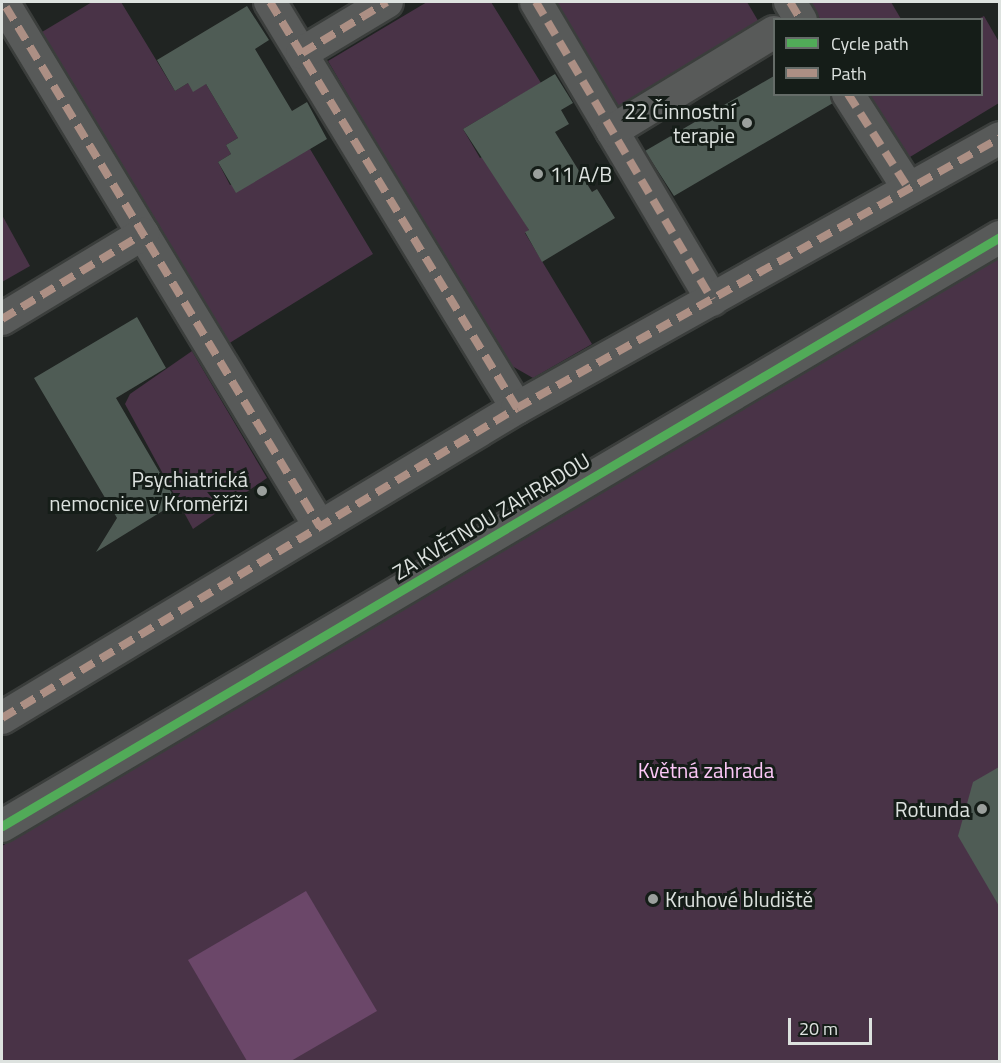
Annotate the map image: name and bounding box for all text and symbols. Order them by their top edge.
legend [773,18,983,96]
text: Cycle path [831,30,909,57]
text: Path [831,60,867,87]
place label: 22 Činnostní terapie [624,98,735,148]
marker: 22 Činnostní terapie [740,116,754,130]
place label: 11 A/B [550,161,612,187]
marker: 11 A/B [531,167,545,181]
street label: ZA KVĚTNOU ZAHRADOU [388,447,594,585]
place label: Psychiatrická nemocnice v Kroměříži [49,466,248,516]
marker: Psychiatrická nemocnice v Kroměříži [253,482,271,500]
park label: Květná zahrada [638,757,774,783]
place label: Rotunda [895,796,970,822]
marker: Rotunda [975,802,989,816]
place label: Kruhové bludiště [665,886,813,912]
marker: Kruhové bludiště [646,892,660,906]
scale bar [791,1006,875,1044]
text: 20 m [799,1015,838,1042]

